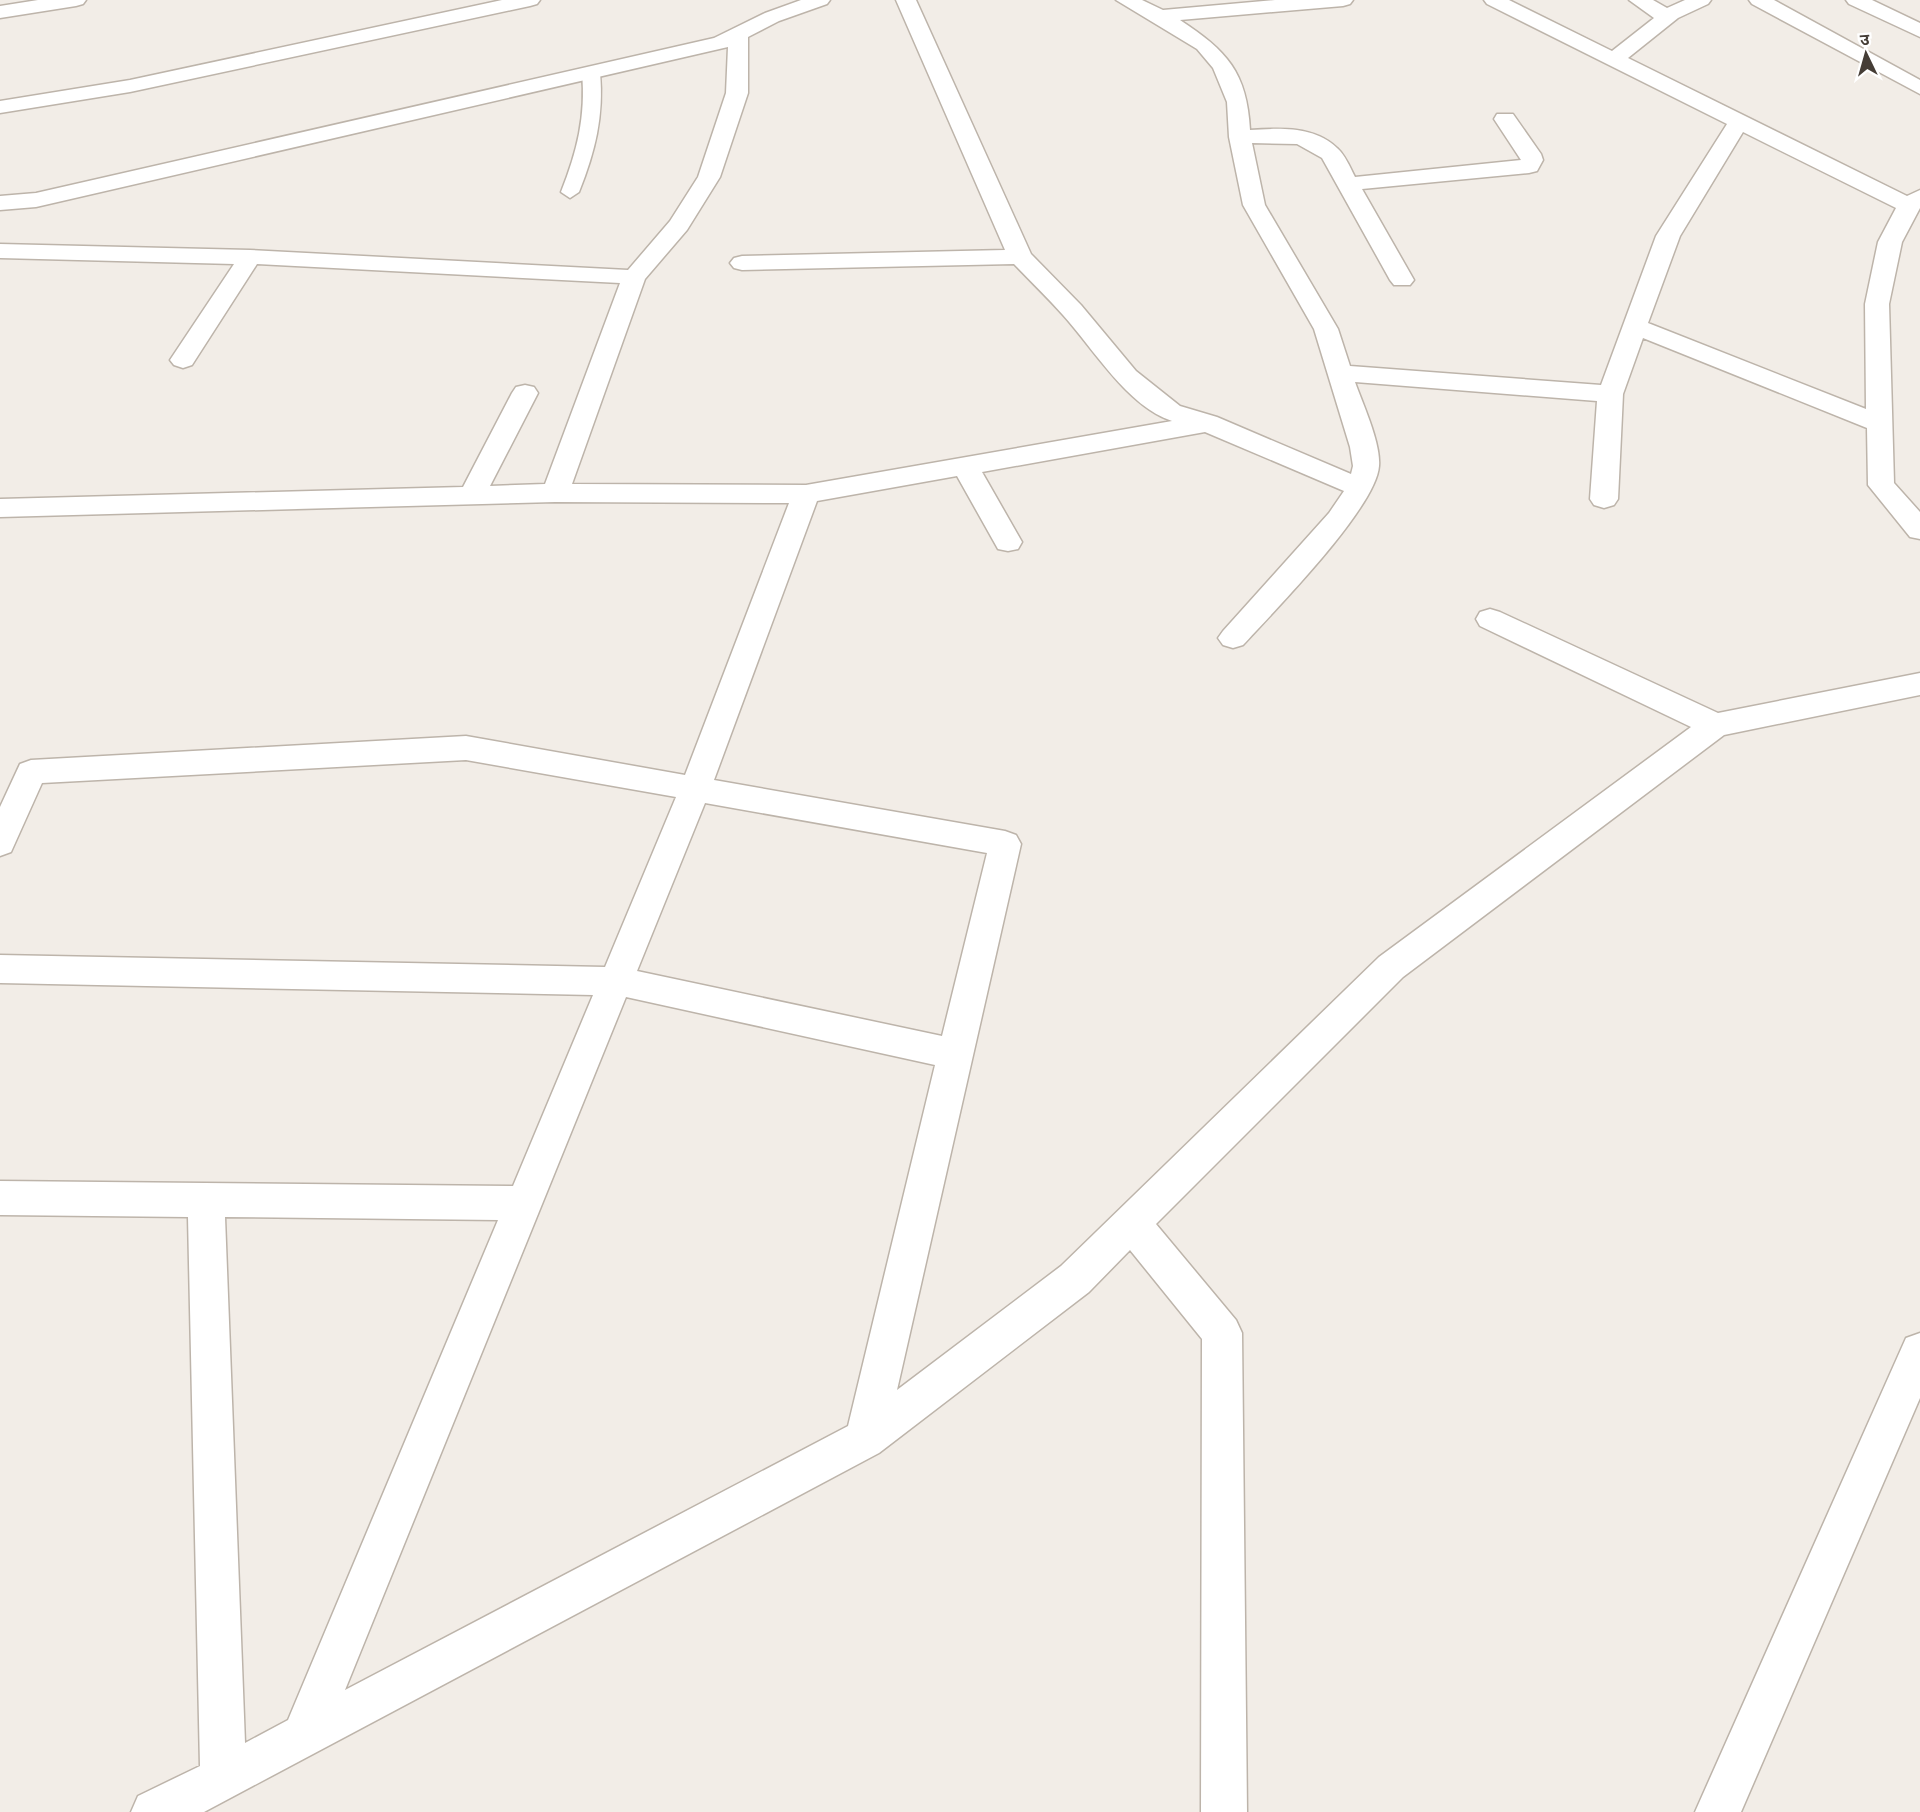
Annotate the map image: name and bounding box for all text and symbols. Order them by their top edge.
north arrow [1836,24,1896,84]
text: उ [1859,28,1871,50]

